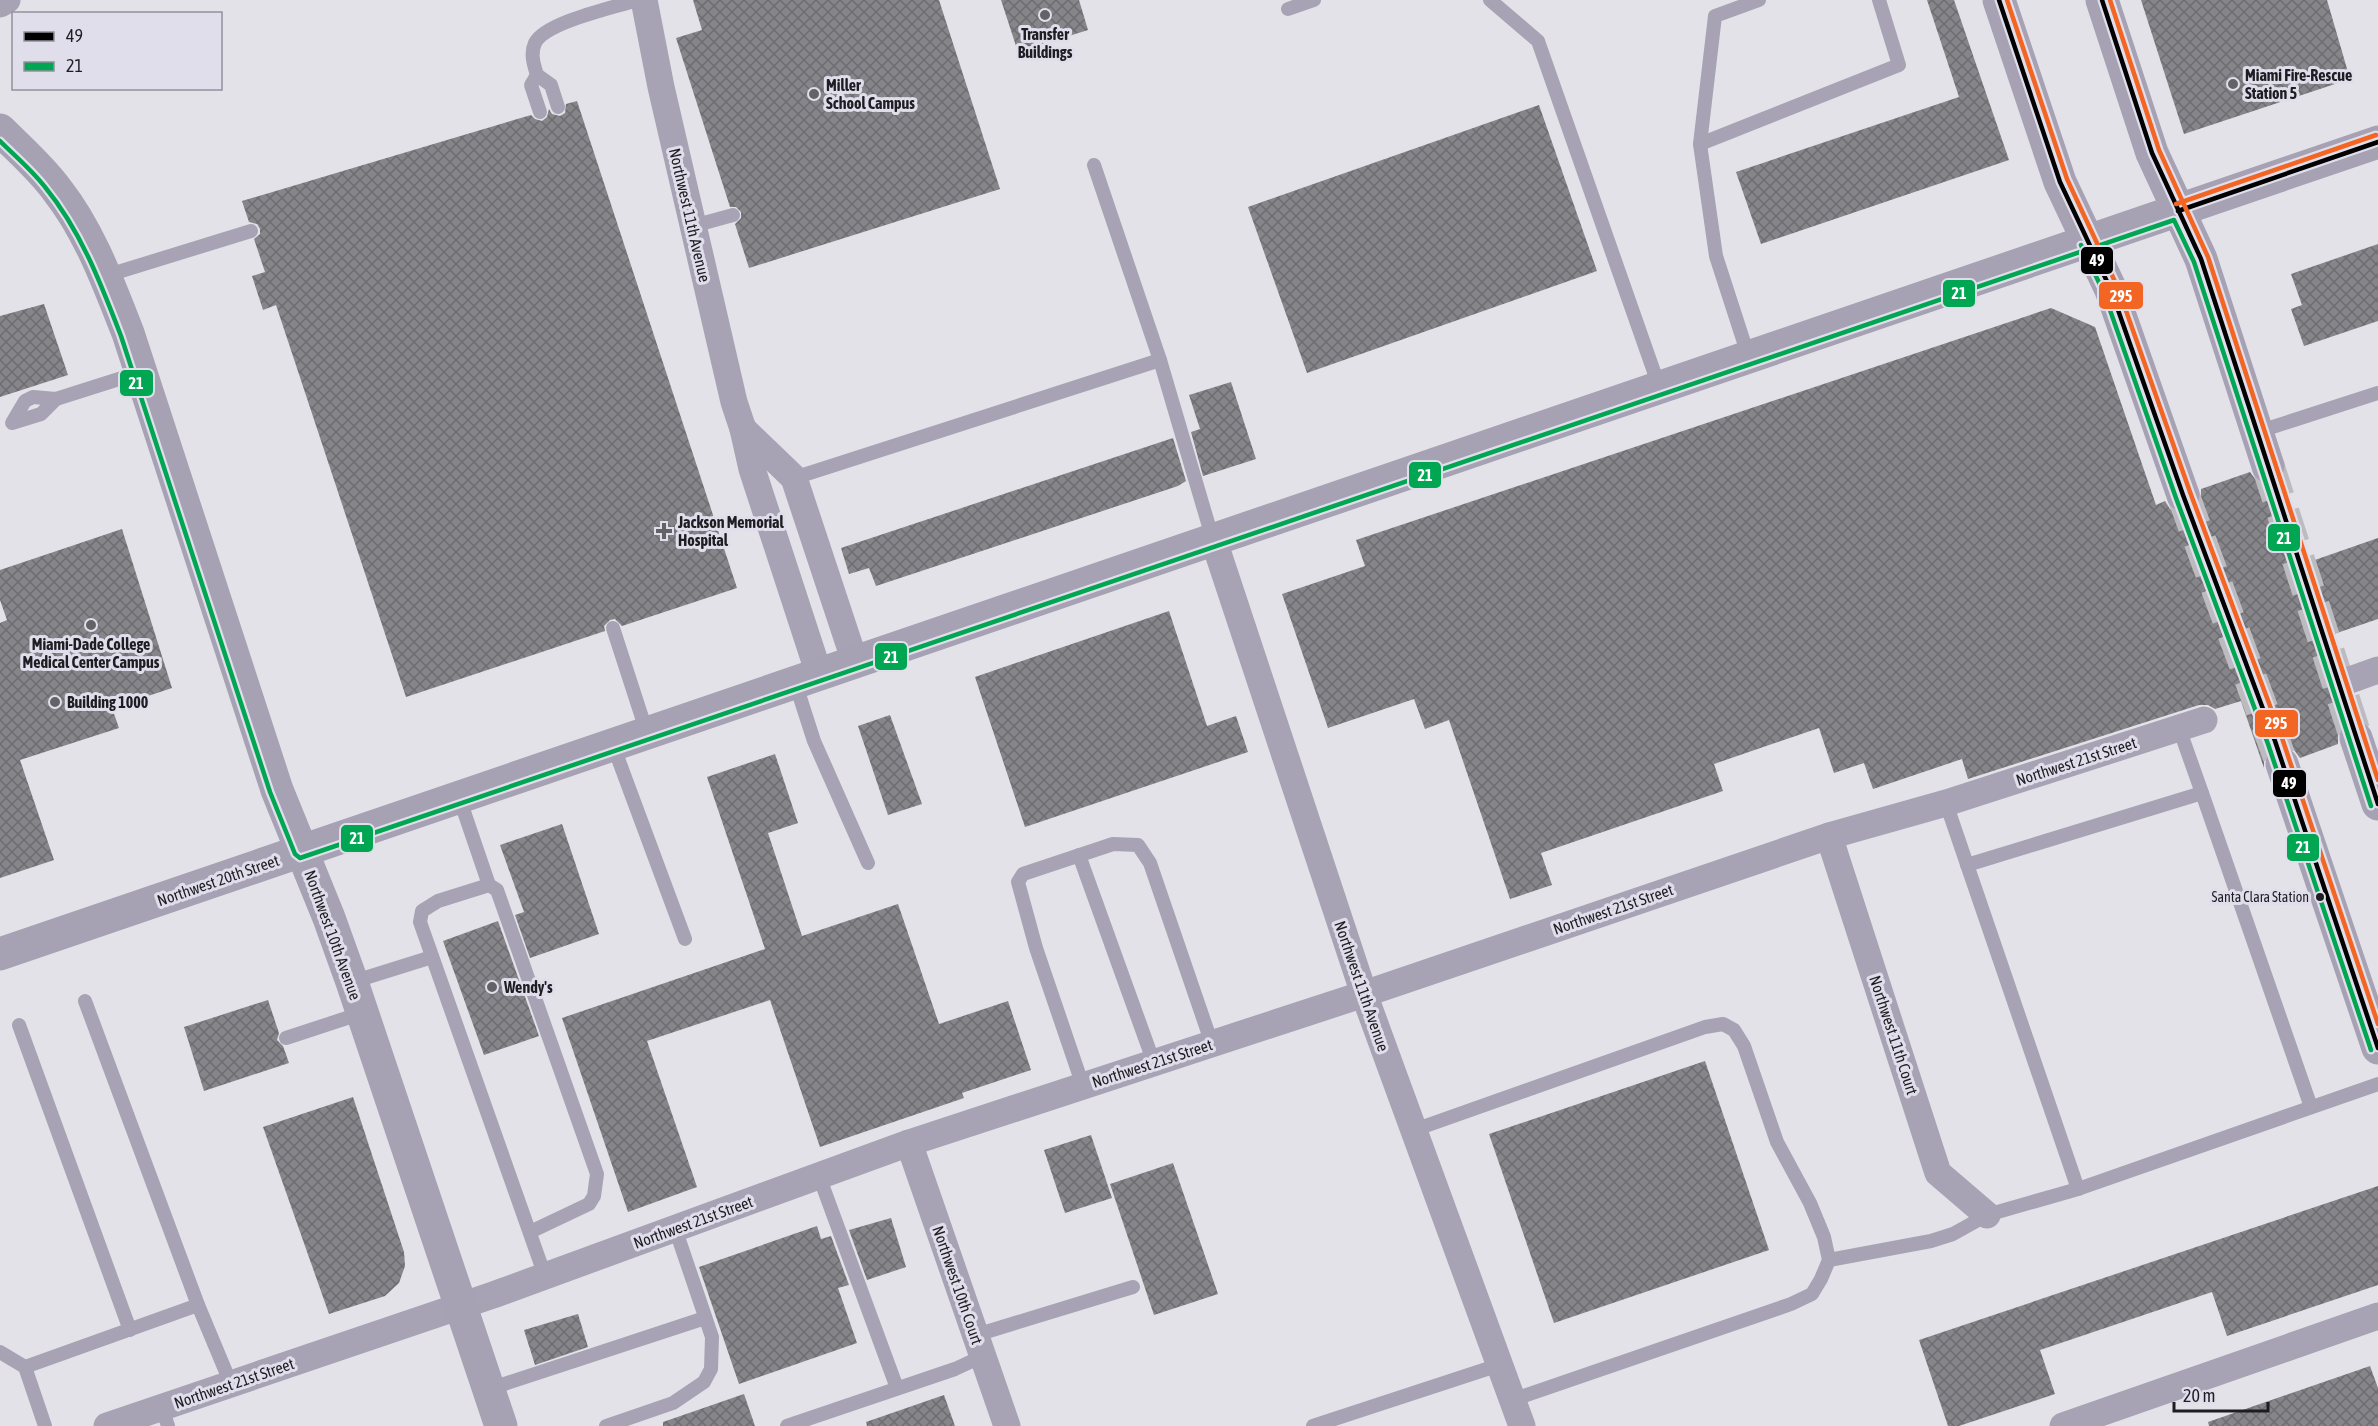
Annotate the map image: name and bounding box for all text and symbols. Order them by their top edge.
marker: Transfer Buildings [1038,8,1052,22]
legend [12,12,222,90]
text: 49 [66,25,83,46]
place label: Transfer Buildings [1018,25,1073,61]
text: 21 [66,55,83,76]
place label: Miami Fire-Rescue Station 5 [2245,66,2352,102]
place label: Miller School Campus [826,76,915,112]
marker: Miami Fire-Rescue Station 5 [2226,77,2240,91]
marker: Miller School Campus [807,87,821,101]
street label: Northwest 11th Avenue [666,146,714,284]
line badge: 49 [2080,246,2114,275]
text: 49 [2088,251,2105,269]
line badge: 21 [1942,279,1976,308]
line badge: 295 [2098,281,2144,310]
text: 21 [1951,284,1967,302]
text: 295 [2110,287,2133,305]
line badge: 21 [119,369,154,397]
text: 21 [128,374,144,392]
line badge: 21 [1408,461,1442,489]
text: 21 [1417,466,1433,484]
place label: Jackson Memorial Hospital [677,513,785,549]
marker: Jackson Memorial Hospital [655,522,673,540]
line badge: 21 [2267,523,2301,552]
text: 21 [2276,529,2292,547]
marker: Miami-Dade College Medical Center Campus [84,618,98,632]
place label: Miami-Dade College Medical Center Campus [23,635,160,671]
line badge: 21 [874,642,908,671]
text: 21 [883,648,899,666]
place label: Building 1000 [67,693,149,711]
marker: Building 1000 [48,695,62,709]
line badge: 295 [2254,709,2299,738]
text: 295 [2265,714,2288,732]
street label: Northwest 21st Street [2013,733,2139,789]
line badge: 49 [2272,769,2307,798]
text: 49 [2280,774,2297,792]
line badge: 21 [340,824,374,853]
text: 21 [349,829,365,847]
line badge: 21 [2286,833,2320,862]
text: 21 [2295,838,2311,856]
street label: Northwest 20th Street [155,851,282,909]
street label: Northwest 10th Avenue [301,868,365,1002]
street label: Northwest 21st Street [1551,880,1676,938]
place label: Santa Clara Station [2212,889,2309,905]
marker: Santa Clara Station [2314,891,2326,903]
street label: Northwest 11th Avenue [1331,918,1393,1054]
street label: Northwest 11th Court [1866,973,1922,1097]
place label: Wendy's [503,978,553,996]
marker: Wendy's [485,980,499,994]
street label: Northwest 21st Street [1089,1035,1215,1091]
street label: Northwest 21st Street [631,1192,755,1252]
street label: Northwest 10th Court [929,1223,987,1347]
street label: Northwest 21st Street [172,1354,297,1412]
scale bar [2174,1375,2268,1413]
text: 20 m [2183,1385,2215,1406]

